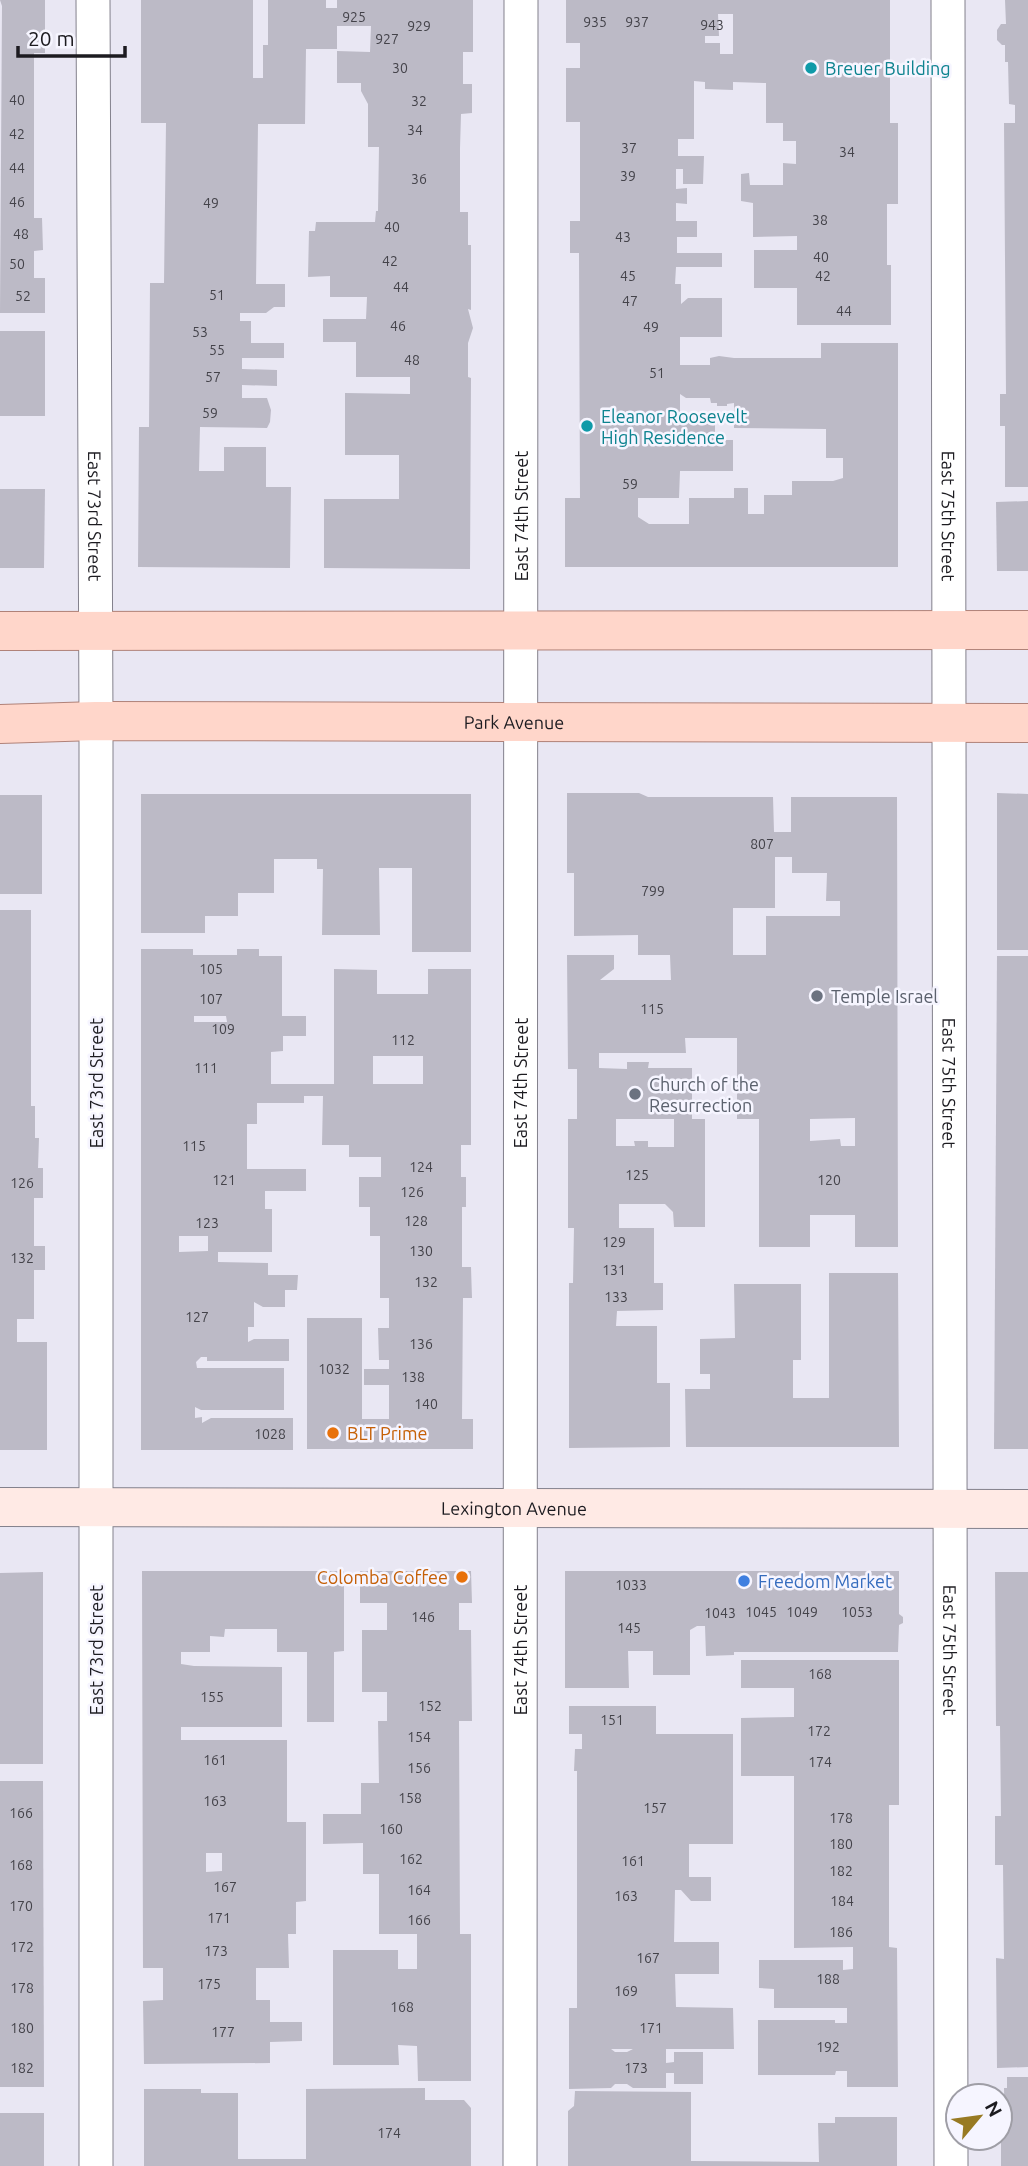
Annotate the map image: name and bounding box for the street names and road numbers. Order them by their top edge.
street label: East 73rd Street [85,451,105,581]
street label: East 74th Street [511,451,531,581]
street label: East 75th Street [939,451,959,581]
street label: Park Avenue [464,712,564,732]
street label: East 73rd Street [86,1018,106,1148]
street label: East 74th Street [510,1018,531,1148]
street label: East 75th Street [939,1018,960,1148]
street label: Lexington Avenue [441,1498,587,1518]
street label: East 73rd Street [86,1585,106,1715]
street label: East 74th Street [510,1585,530,1715]
street label: East 75th Street [940,1585,960,1715]

